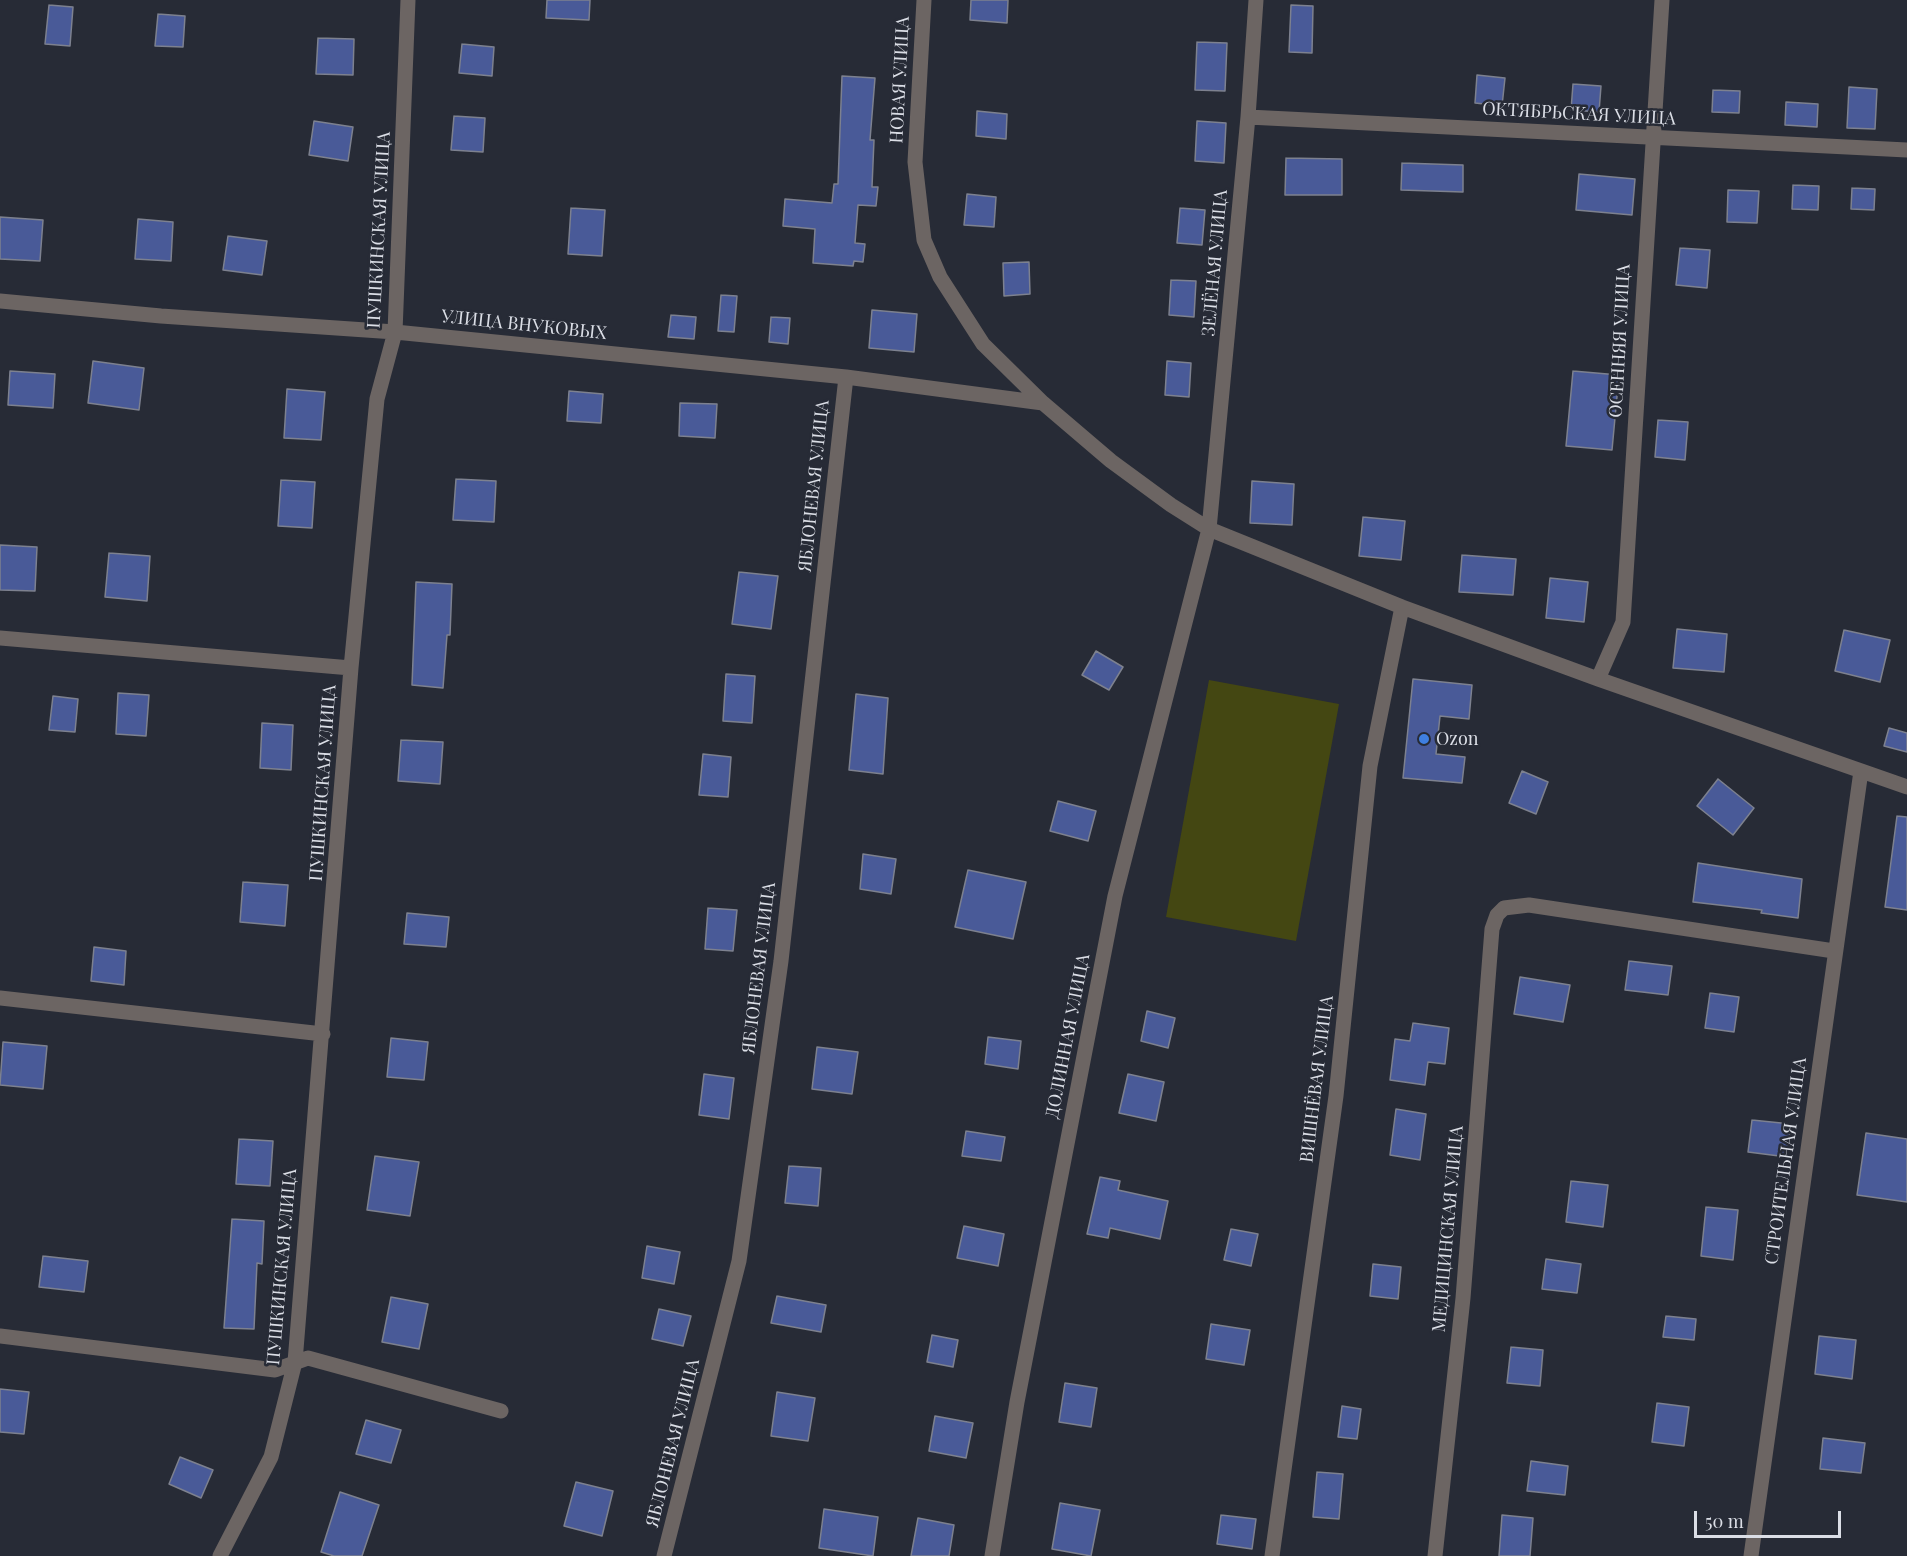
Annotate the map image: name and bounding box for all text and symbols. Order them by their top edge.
street label: НОВАЯ УЛИЦА [886,16,914,144]
street label: ОКТЯБРЬСКАЯ УЛИЦА [1482,98,1676,130]
street label: ПУШКИНСКАЯ УЛИЦА [363,131,395,329]
street label: ЗЕЛЁНАЯ УЛИЦА [1198,189,1232,337]
street label: ОСЕННЯЯ УЛИЦА [1605,264,1635,418]
street label: УЛИЦА ВНУКОВЫХ [440,306,608,344]
street label: ЯБЛОНЕВАЯ УЛИЦА [794,399,834,573]
street label: ПУШКИНСКАЯ УЛИЦА [305,684,341,882]
place label: Ozon [1436,728,1479,750]
marker: Ozon [1417,732,1431,746]
street label: ЯБЛОНЕВАЯ УЛИЦА [738,881,780,1055]
street label: ДОЛИННАЯ УЛИЦА [1041,952,1095,1120]
street label: ВИШНЁВАЯ УЛИЦА [1296,994,1338,1164]
street label: СТРОИТЕЛЬНАЯ УЛИЦА [1761,1056,1811,1266]
street label: МЕДИЦИНСКАЯ УЛИЦА [1428,1125,1468,1333]
street label: ПУШКИНСКАЯ УЛИЦА [263,1168,301,1366]
street label: ЯБЛОНЕВАЯ УЛИЦА [642,1357,704,1529]
scale bar [1697,1499,1844,1537]
text: 50 m [1705,1509,1744,1533]

